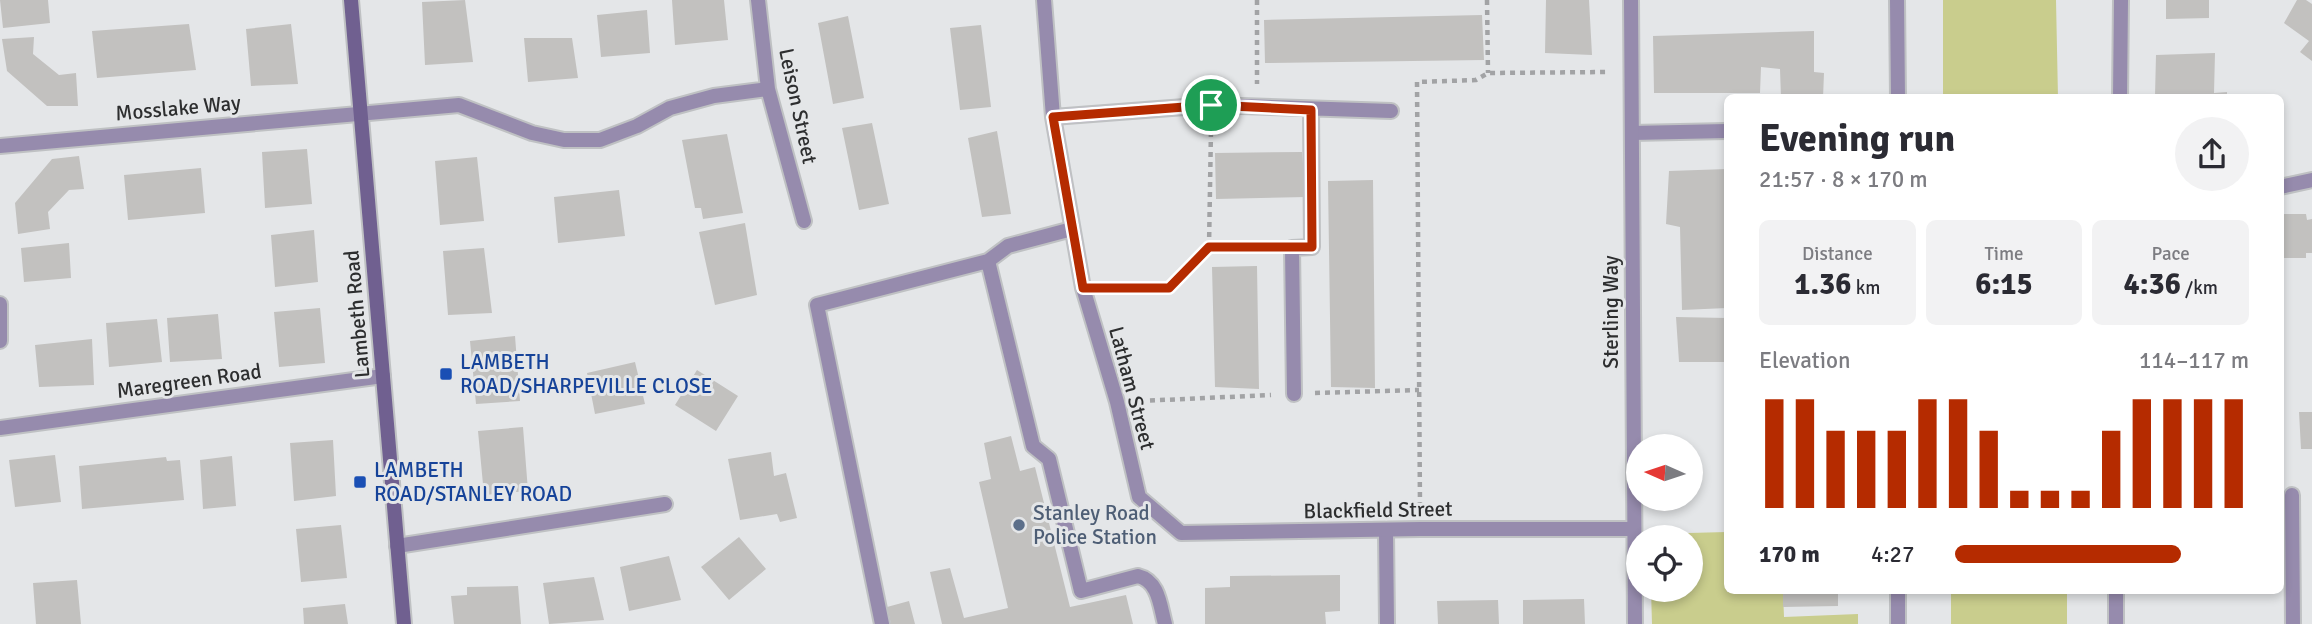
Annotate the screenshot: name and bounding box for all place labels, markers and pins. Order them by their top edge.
pin [1181,75,1241,135]
place label: LAMBETH ROAD/SHARPEVILLE CLOSE [460,349,712,399]
marker: LAMBETH ROAD/SHARPEVILLE CLOSE [438,366,454,382]
place label: LAMBETH ROAD/STANLEY ROAD [374,457,572,507]
marker: LAMBETH ROAD/STANLEY ROAD [352,474,368,490]
place label: Stanley Road Police Station [1033,500,1157,550]
marker: Stanley Road Police Station [1011,517,1027,533]

